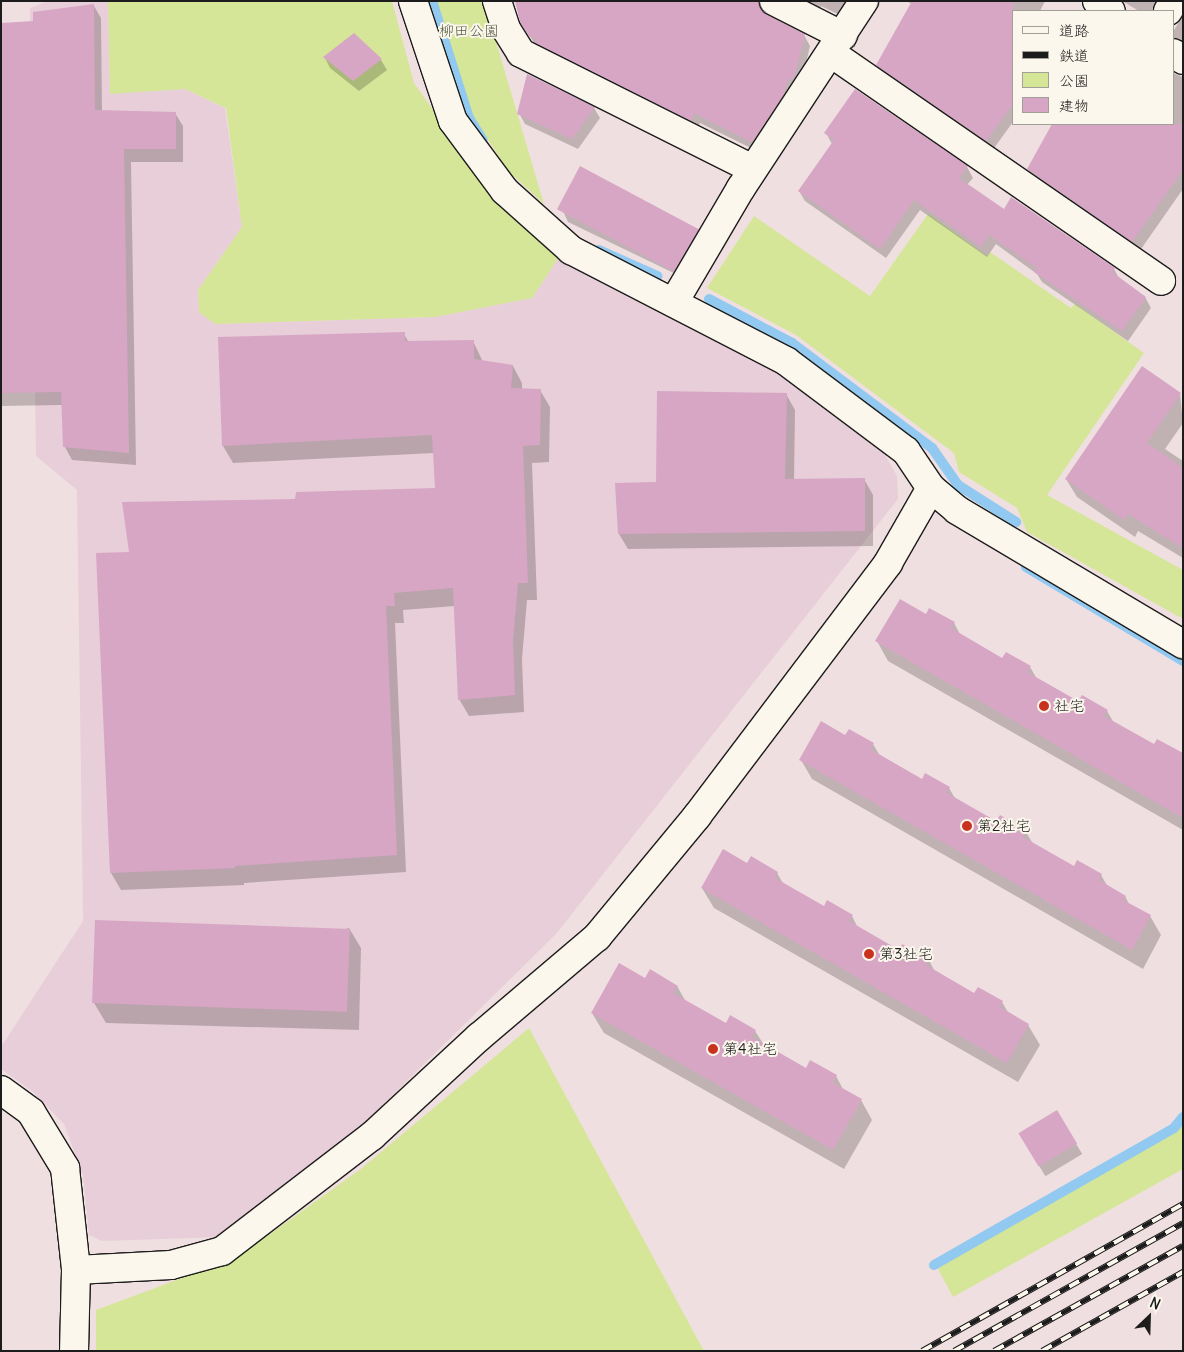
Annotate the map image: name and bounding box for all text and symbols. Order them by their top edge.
legend [1012,10,1174,125]
text: 道路 [1059,21,1089,40]
park label: 柳田公園 [439,22,499,40]
text: 鉄道 [1059,46,1089,65]
text: 公園 [1059,71,1089,90]
text: 建物 [1059,96,1089,115]
place label: 社宅 [1054,697,1084,715]
marker: 社宅 [1038,700,1050,712]
place label: 第2社宅 [977,817,1030,835]
marker: 第2社宅 [961,820,973,832]
place label: 第3社宅 [879,945,933,963]
marker: 第3社宅 [863,948,875,960]
place label: 第4社宅 [723,1040,777,1058]
marker: 第4社宅 [707,1043,719,1055]
north arrow [1124,1292,1174,1342]
text: N [1147,1293,1163,1313]

